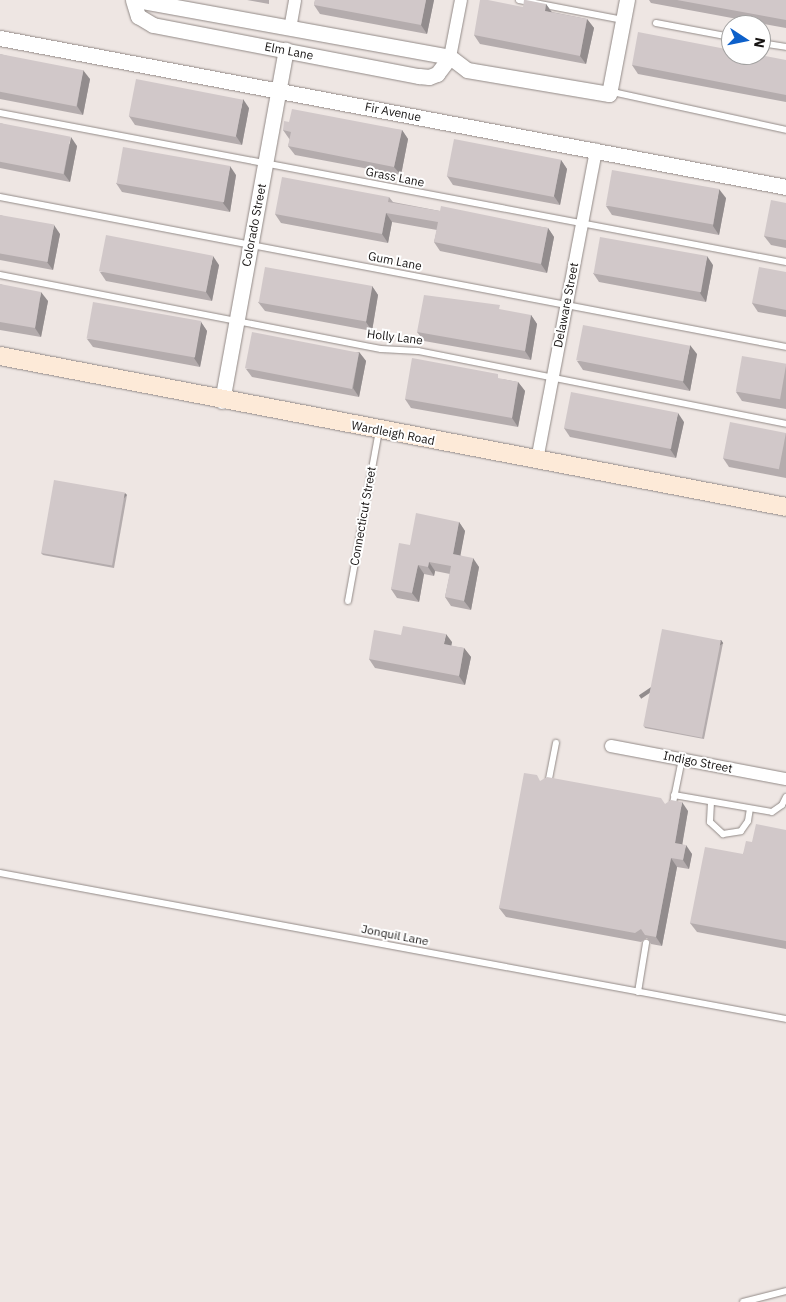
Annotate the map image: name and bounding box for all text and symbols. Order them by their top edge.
north arrow [721,15,771,65]
text: N [750,36,770,49]
street label: Elm Lane [263,39,315,63]
street label: Fir Avenue [364,99,422,125]
street label: Grass Lane [364,164,426,190]
street label: Colorado Street [239,182,269,268]
street label: Gum Lane [367,249,423,273]
street label: Delaware Street [551,261,581,349]
street label: Holly Lane [366,326,424,348]
street label: Wardleigh Road [350,418,436,448]
street label: Connecticut Street [347,465,379,567]
street label: Indigo Street [662,748,734,776]
street label: Jonquil Lane [360,921,430,949]

